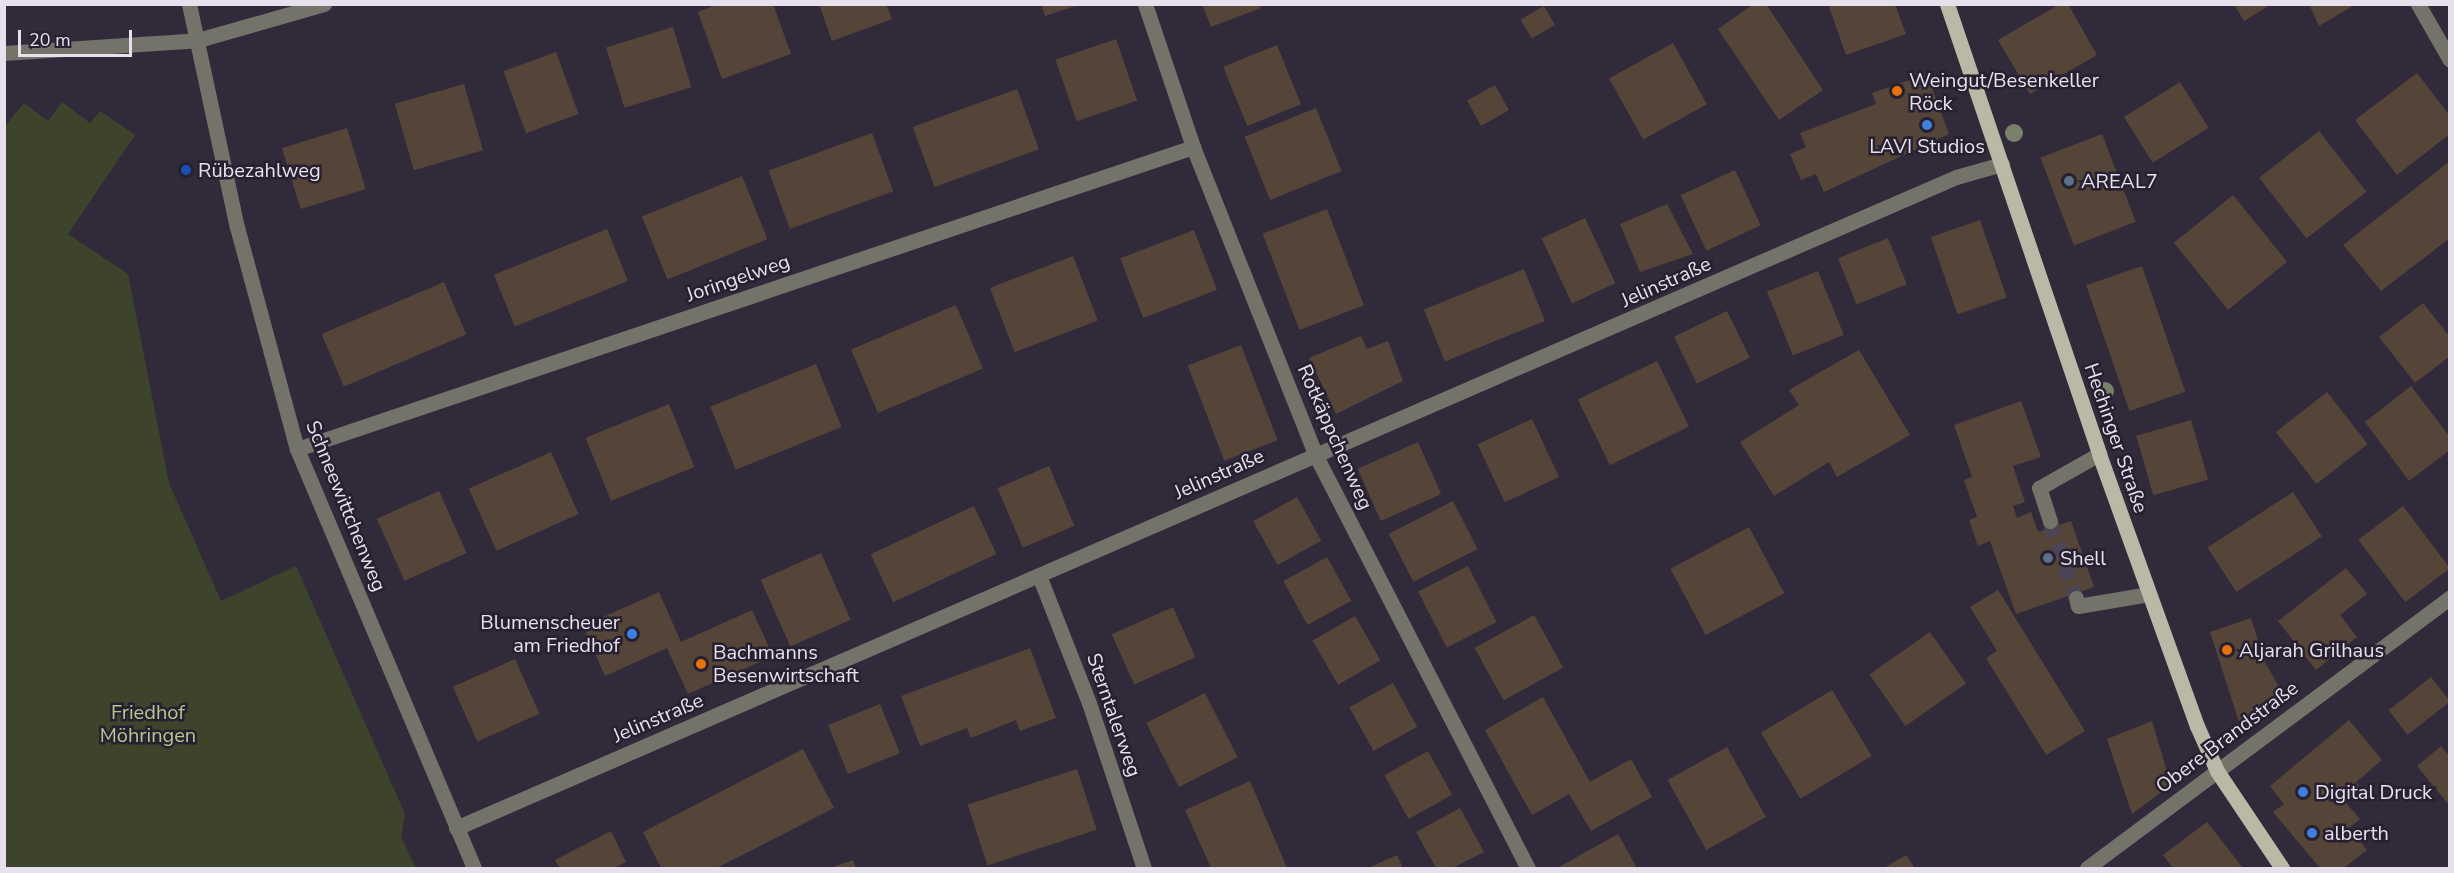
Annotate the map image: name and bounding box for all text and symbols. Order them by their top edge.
scale bar [21,18,135,56]
text: 20 m [29,28,71,52]
place label: Weingut/Besenkeller Röck [1909,68,2099,115]
marker: Weingut/Besenkeller Röck [1890,84,1904,98]
marker: LAVI Studios [1920,118,1934,132]
place label: LAVI Studios [1869,134,1985,158]
place label: Rübezahlweg [198,158,321,182]
marker: Rübezahlweg [179,163,193,177]
place label: AREAL7 [2081,169,2158,193]
marker: AREAL7 [2062,174,2076,188]
street label: Joringelweg [683,249,793,307]
street label: Jelinstraße [1617,251,1715,313]
street label: Hechinger Straße [2079,360,2153,516]
street label: Rotkäppchenweg [1292,361,1378,513]
street label: Schneewittchenweg [301,417,391,595]
street label: Jelinstraße [1170,443,1268,505]
place label: Shell [2060,546,2106,570]
marker: Shell [2041,551,2055,565]
place label: Blumenscheuer am Friedhof [480,610,620,657]
marker: Blumenscheuer am Friedhof [625,627,639,641]
place label: Aljarah Grilhaus [2239,638,2384,662]
place label: Bachmanns Besenwirtschaft [713,640,859,687]
marker: Aljarah Grilhaus [2220,643,2234,657]
street label: Sterntalerweg [1082,650,1146,780]
marker: Bachmanns Besenwirtschaft [694,657,708,671]
street label: Obere Brandstraße [2151,676,2303,798]
street label: Jelinstraße [609,688,707,748]
park label: Friedhof Möhringen [100,701,196,748]
place label: Digital Druck [2315,780,2432,804]
marker: Digital Druck [2296,785,2310,799]
place label: alberth [2324,821,2389,845]
marker: alberth [2305,826,2319,840]

